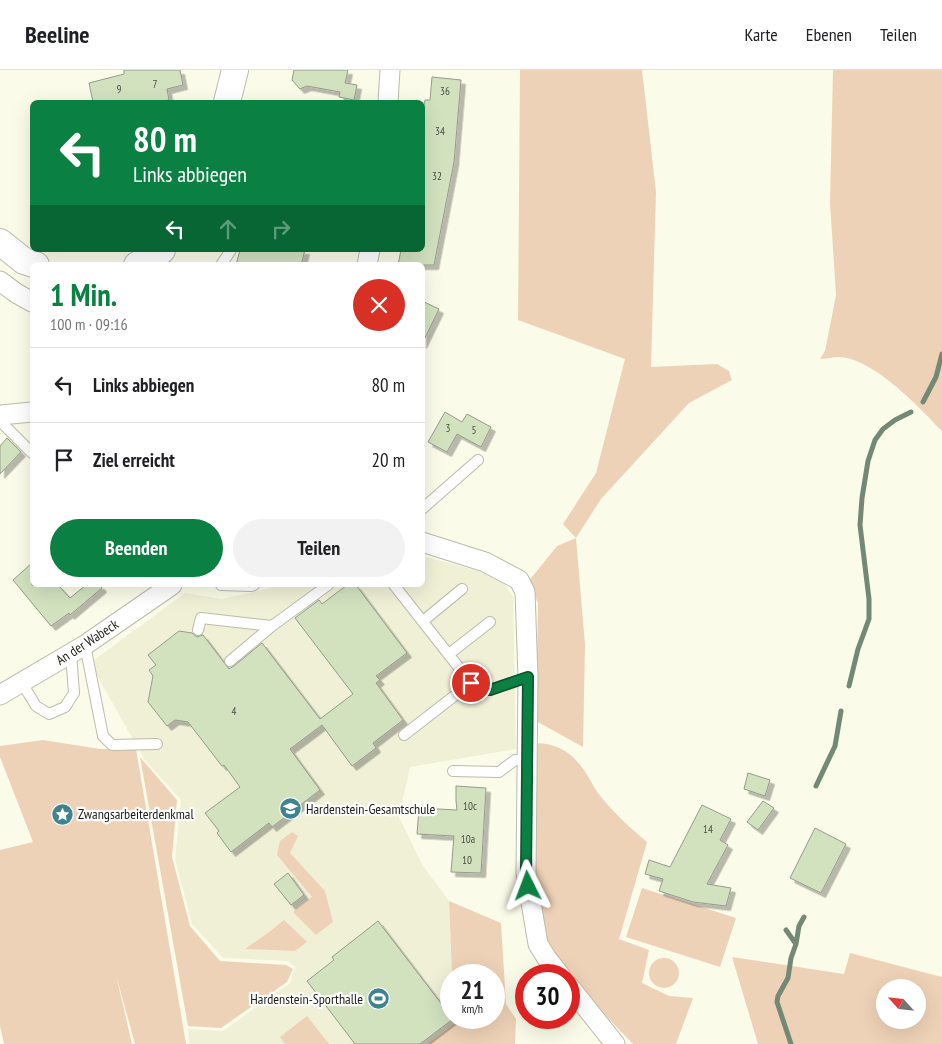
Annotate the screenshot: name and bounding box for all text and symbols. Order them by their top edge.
text: Beeline [25,19,90,50]
text: Karte [744,23,778,46]
text: Ebenen [806,23,852,46]
text: Teilen [880,23,917,46]
house number: 7 [153,77,158,91]
house number: 9 [117,82,122,96]
house number: 36 [440,84,450,98]
text: 80 m [133,116,197,162]
icon: left [50,120,115,185]
house number: 34 [435,124,445,138]
text: Links abbiegen [133,160,247,188]
house number: 32 [432,169,442,183]
icon: left [161,215,189,243]
icon: ahead [214,215,242,243]
icon: right [267,215,295,243]
text: 1 Min. [50,275,117,314]
button: close [353,279,405,331]
text: 100 m · 09:16 [50,314,128,334]
icon: left [50,371,78,399]
text: Links abbiegen [93,373,194,397]
text: 80 m [372,373,405,397]
house number: 3 [446,421,451,435]
house number: 5 [472,423,477,437]
icon: arrive [50,446,78,474]
text: Ziel erreicht [93,448,175,472]
text: 20 m [372,448,405,472]
button: Beenden [50,519,223,577]
button: Teilen [233,519,405,577]
street label: An der Wabeck [52,615,122,669]
pin [450,662,492,704]
icon: arrive [457,669,485,697]
house number: 4 [232,704,237,718]
school or university icon: Hardenstein-Gesamtschule [278,797,302,821]
house number: 10c [463,799,477,813]
place label: Hardenstein-Gesamtschule [306,800,436,818]
place icon: Zwangsarbeiterdenkmal [50,802,74,826]
place label: Zwangsarbeiterdenkmal [78,805,194,823]
house number: 14 [703,822,713,836]
house number: 10a [461,832,475,846]
house number: 10 [462,853,472,867]
position arrow [501,859,553,911]
speed limit sign: 30 [515,964,580,1029]
text: 21 [461,974,484,1006]
north arrow [876,979,926,1029]
map controls [876,979,926,1029]
sports icon: Hardenstein-Sporthalle [367,987,391,1011]
place label: Hardenstein-Sporthalle [250,990,363,1008]
text: km/h [462,1001,483,1016]

